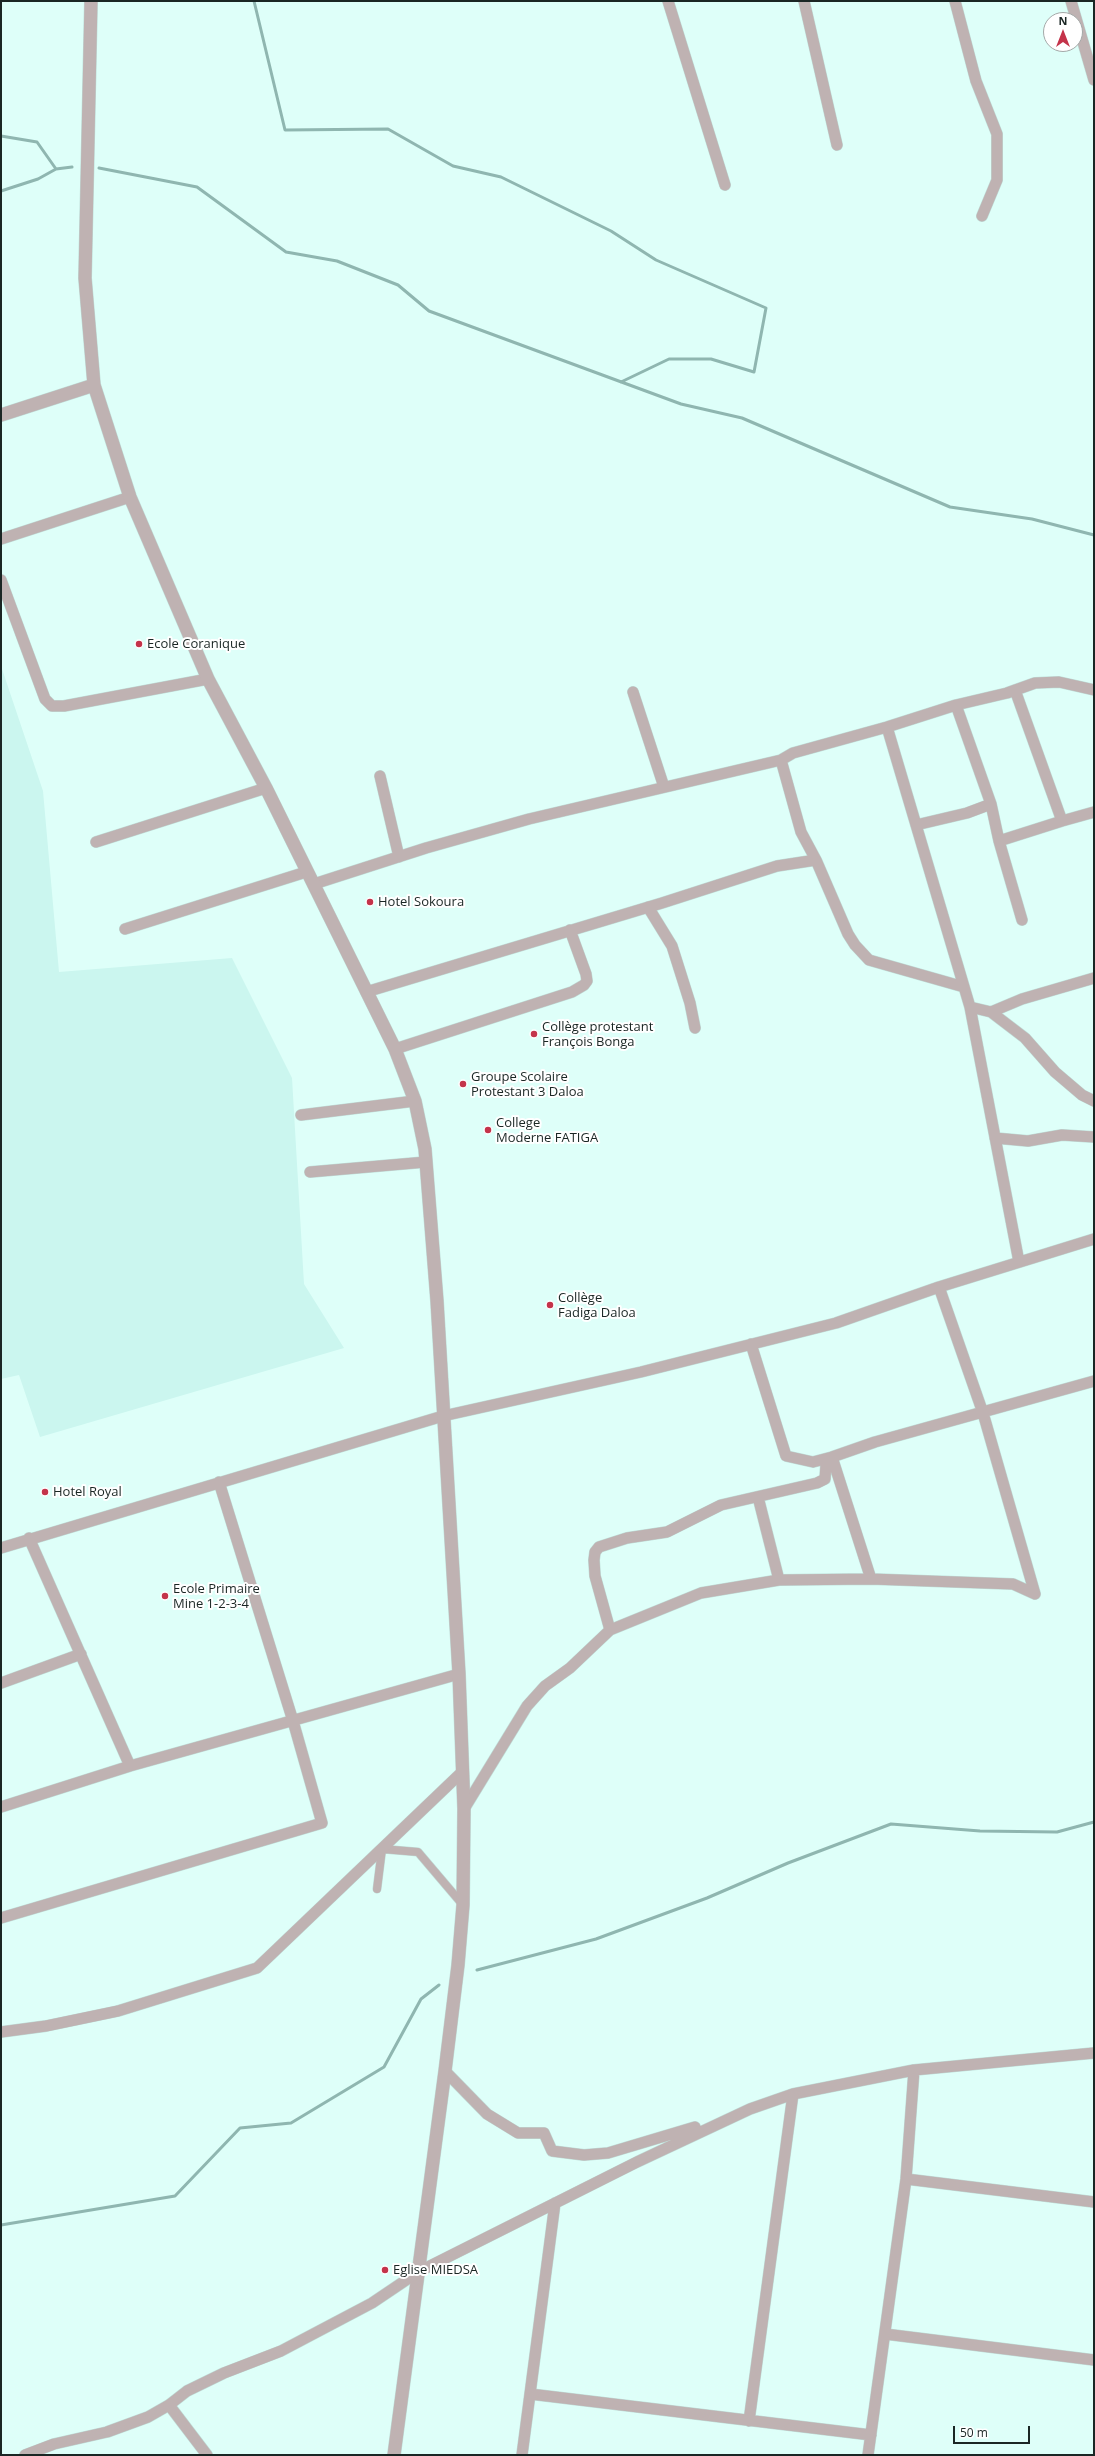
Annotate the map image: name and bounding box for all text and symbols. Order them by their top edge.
north arrow [1043,12,1083,52]
text: N [1059,13,1067,28]
place label: Ecole Coranique [147,636,245,652]
marker: Ecole Coranique [134,639,144,649]
place label: Hotel Sokoura [378,894,464,910]
marker: Hotel Sokoura [365,897,375,907]
place label: Collège protestant François Bonga [542,1019,653,1050]
marker: Collège protestant François Bonga [529,1029,539,1039]
place label: Groupe Scolaire Protestant 3 Daloa [471,1069,584,1100]
marker: Groupe Scolaire Protestant 3 Daloa [458,1079,468,1089]
place label: College Moderne FATIGA [496,1115,598,1146]
marker: College Moderne FATIGA [483,1125,493,1135]
place label: Collège Fadiga Daloa [558,1290,636,1321]
marker: Collège Fadiga Daloa [545,1300,555,1310]
place label: Hotel Royal [53,1484,122,1500]
marker: Hotel Royal [40,1487,50,1497]
place label: Ecole Primaire Mine 1-2-3-4 [173,1581,260,1612]
marker: Ecole Primaire Mine 1-2-3-4 [160,1591,170,1601]
place label: Eglise MIEDSA [393,2262,478,2278]
marker: Eglise MIEDSA [380,2265,390,2275]
scale bar [955,2418,1032,2444]
text: 50 m [960,2424,988,2441]

